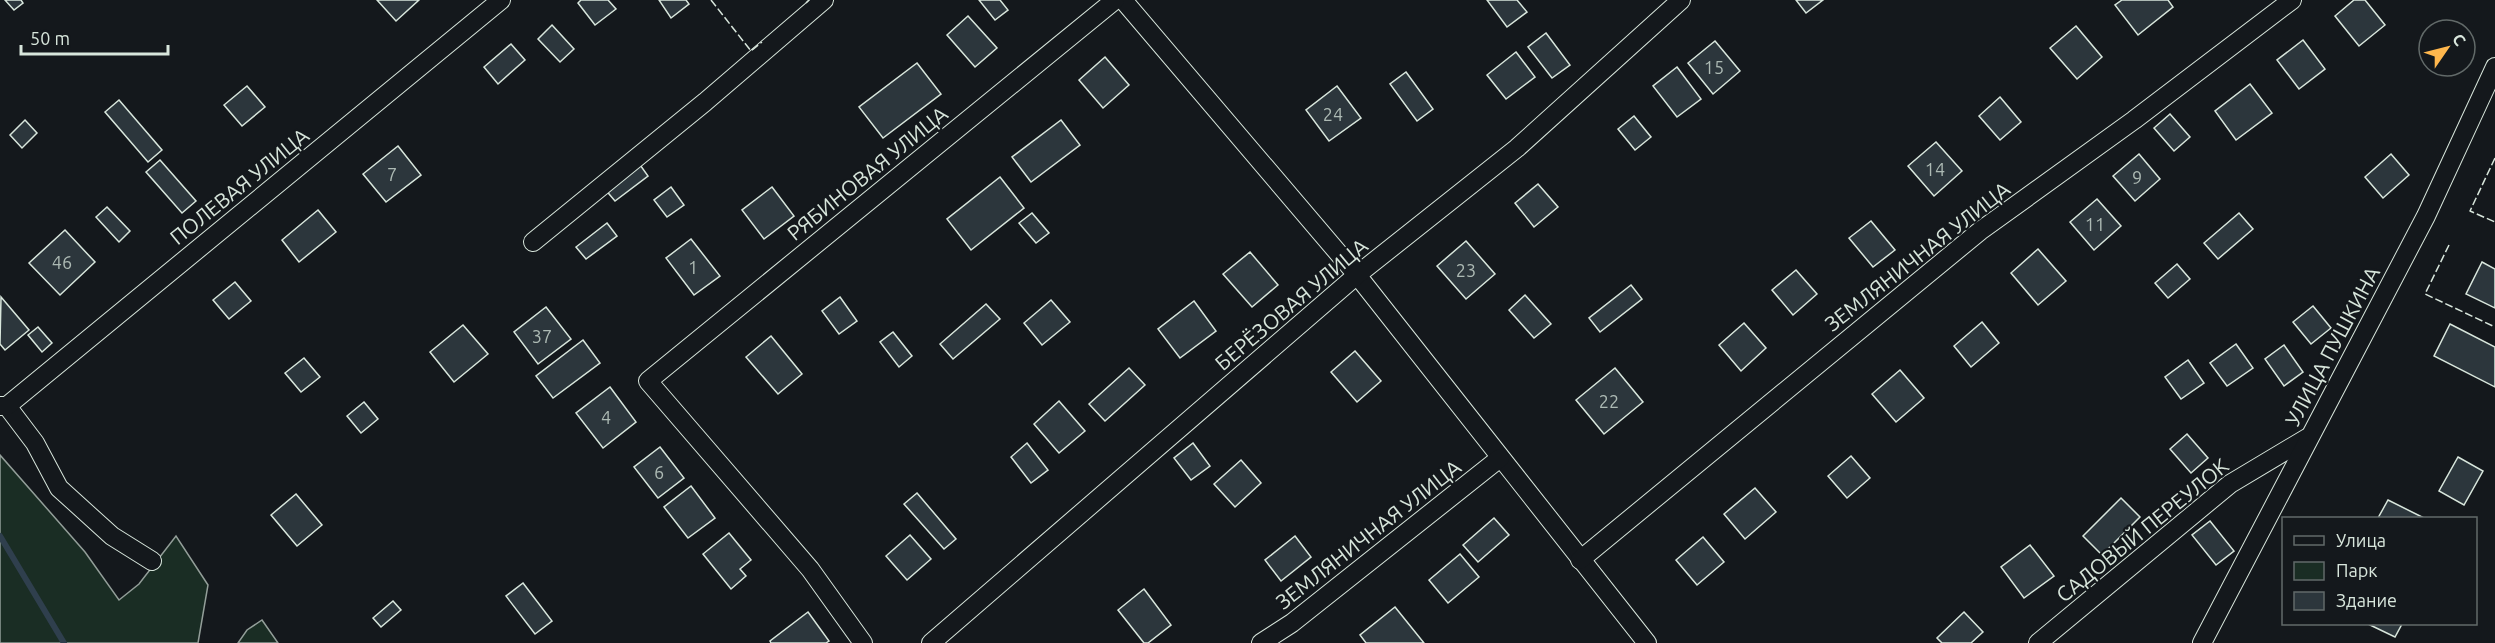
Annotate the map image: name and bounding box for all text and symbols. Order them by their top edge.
scale bar [21,18,168,56]
north arrow [2417,18,2477,78]
text: 50 m [30,28,70,48]
text: С [2449,30,2470,49]
house number: 15 [1704,57,1724,77]
street label: РЯБИНОВАЯ УЛИЦА [782,101,952,245]
house number: 24 [1323,104,1343,124]
street label: ПОЛЕВАЯ УЛИЦА [165,123,313,249]
house number: 14 [1925,159,1945,179]
house number: 7 [387,164,397,184]
house number: 9 [2132,167,2142,187]
street label: ЗЕМЛЯНИЧНАЯ УЛИЦА [1820,176,2014,336]
house number: 11 [2085,214,2105,234]
street label: БЕРЁЗОВАЯ УЛИЦА [1210,233,1372,375]
house number: 46 [52,252,72,272]
house number: 1 [688,257,698,277]
house number: 23 [1456,260,1476,280]
street label: УЛИЦА ПУШКИНА [2280,262,2384,430]
house number: 37 [532,326,552,346]
house number: 22 [1599,391,1619,411]
house number: 4 [601,407,611,427]
street label: САДОВЫЙ ПЕРЕУЛОК [2051,453,2233,607]
street label: ЗЕМЛЯНИЧНАЯ УЛИЦА [1271,454,1465,614]
house number: 6 [654,462,664,482]
legend [2282,517,2477,625]
text: Улица [2336,530,2386,550]
text: Парк [2336,560,2377,580]
text: Здание [2336,590,2397,610]

